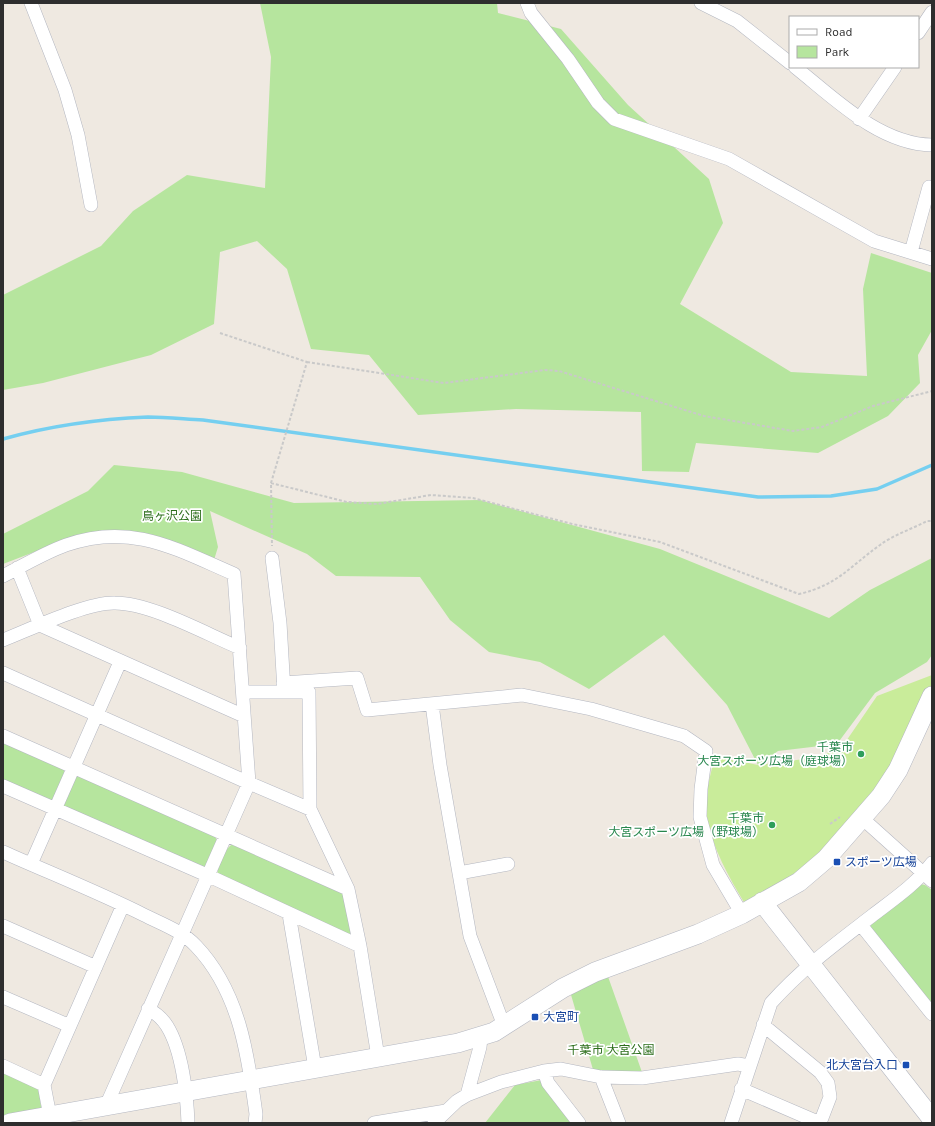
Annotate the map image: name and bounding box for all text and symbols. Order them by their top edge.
legend [789,16,919,68]
text: Road [825,25,853,39]
text: Park [825,45,850,59]
park label: 鳥ヶ沢公園 [142,509,202,523]
place label: 千葉市 大宮スポーツ広場（庭球場） [697,740,853,768]
marker: 千葉市 大宮スポーツ広場（庭球場） [856,749,866,759]
place label: 千葉市 大宮スポーツ広場（野球場） [608,811,764,839]
marker: 千葉市 大宮スポーツ広場（野球場） [767,820,777,830]
place label: スポーツ広場 [845,855,917,869]
marker: スポーツ広場 [832,857,842,867]
place label: 大宮町 [543,1010,579,1024]
marker: 大宮町 [530,1012,540,1022]
park label: 千葉市 大宮公園 [568,1043,654,1057]
place label: 北大宮台入口 [826,1058,898,1072]
marker: 北大宮台入口 [901,1060,911,1070]

